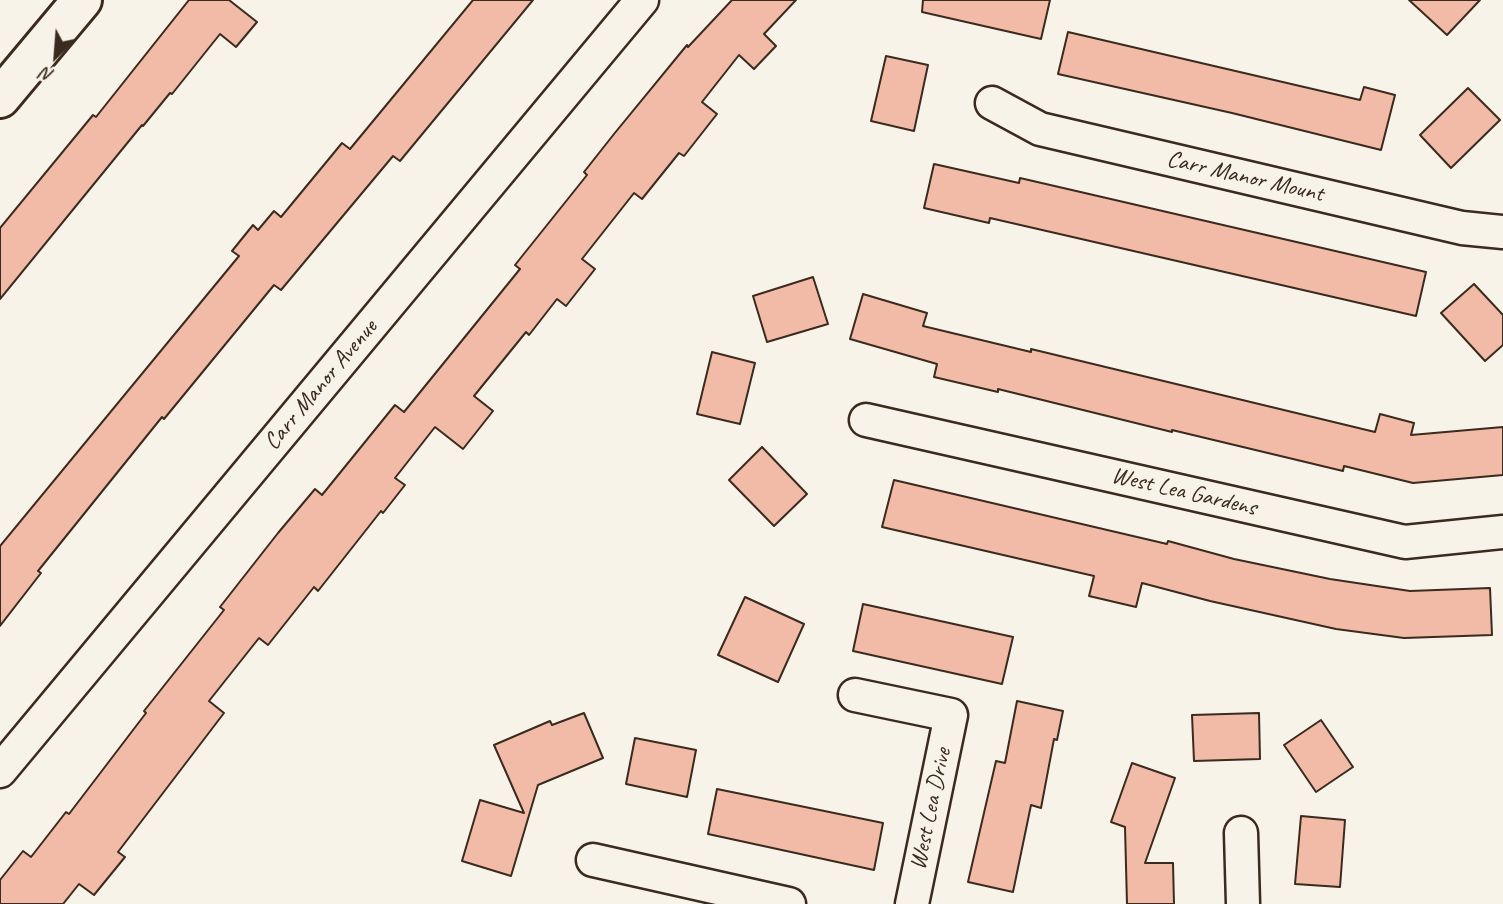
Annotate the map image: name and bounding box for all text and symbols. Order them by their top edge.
north arrow [21,21,91,91]
text: N [37,62,58,88]
street label: Carr Manor Mount [1164,145,1326,209]
street label: Carr Manor Avenue [258,314,384,456]
street label: West Lea Gardens [1109,461,1259,523]
street label: West Lea Drive [904,745,958,873]

